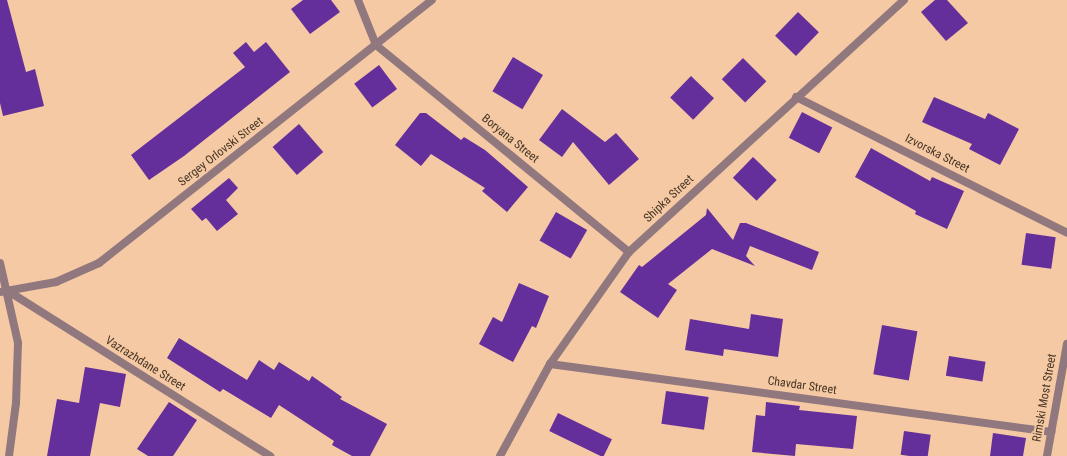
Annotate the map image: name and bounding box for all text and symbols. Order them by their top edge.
street label: Boryana Street [478,112,542,166]
street label: Sergey Orlovski Street [176,114,266,190]
street label: Izvorska Street [902,132,972,176]
street label: Shipka Street [641,172,697,226]
street label: Vazrazhdane Street [102,334,188,394]
street label: Rimski Most Street [1030,353,1060,443]
street label: Chavdar Street [767,374,837,398]

